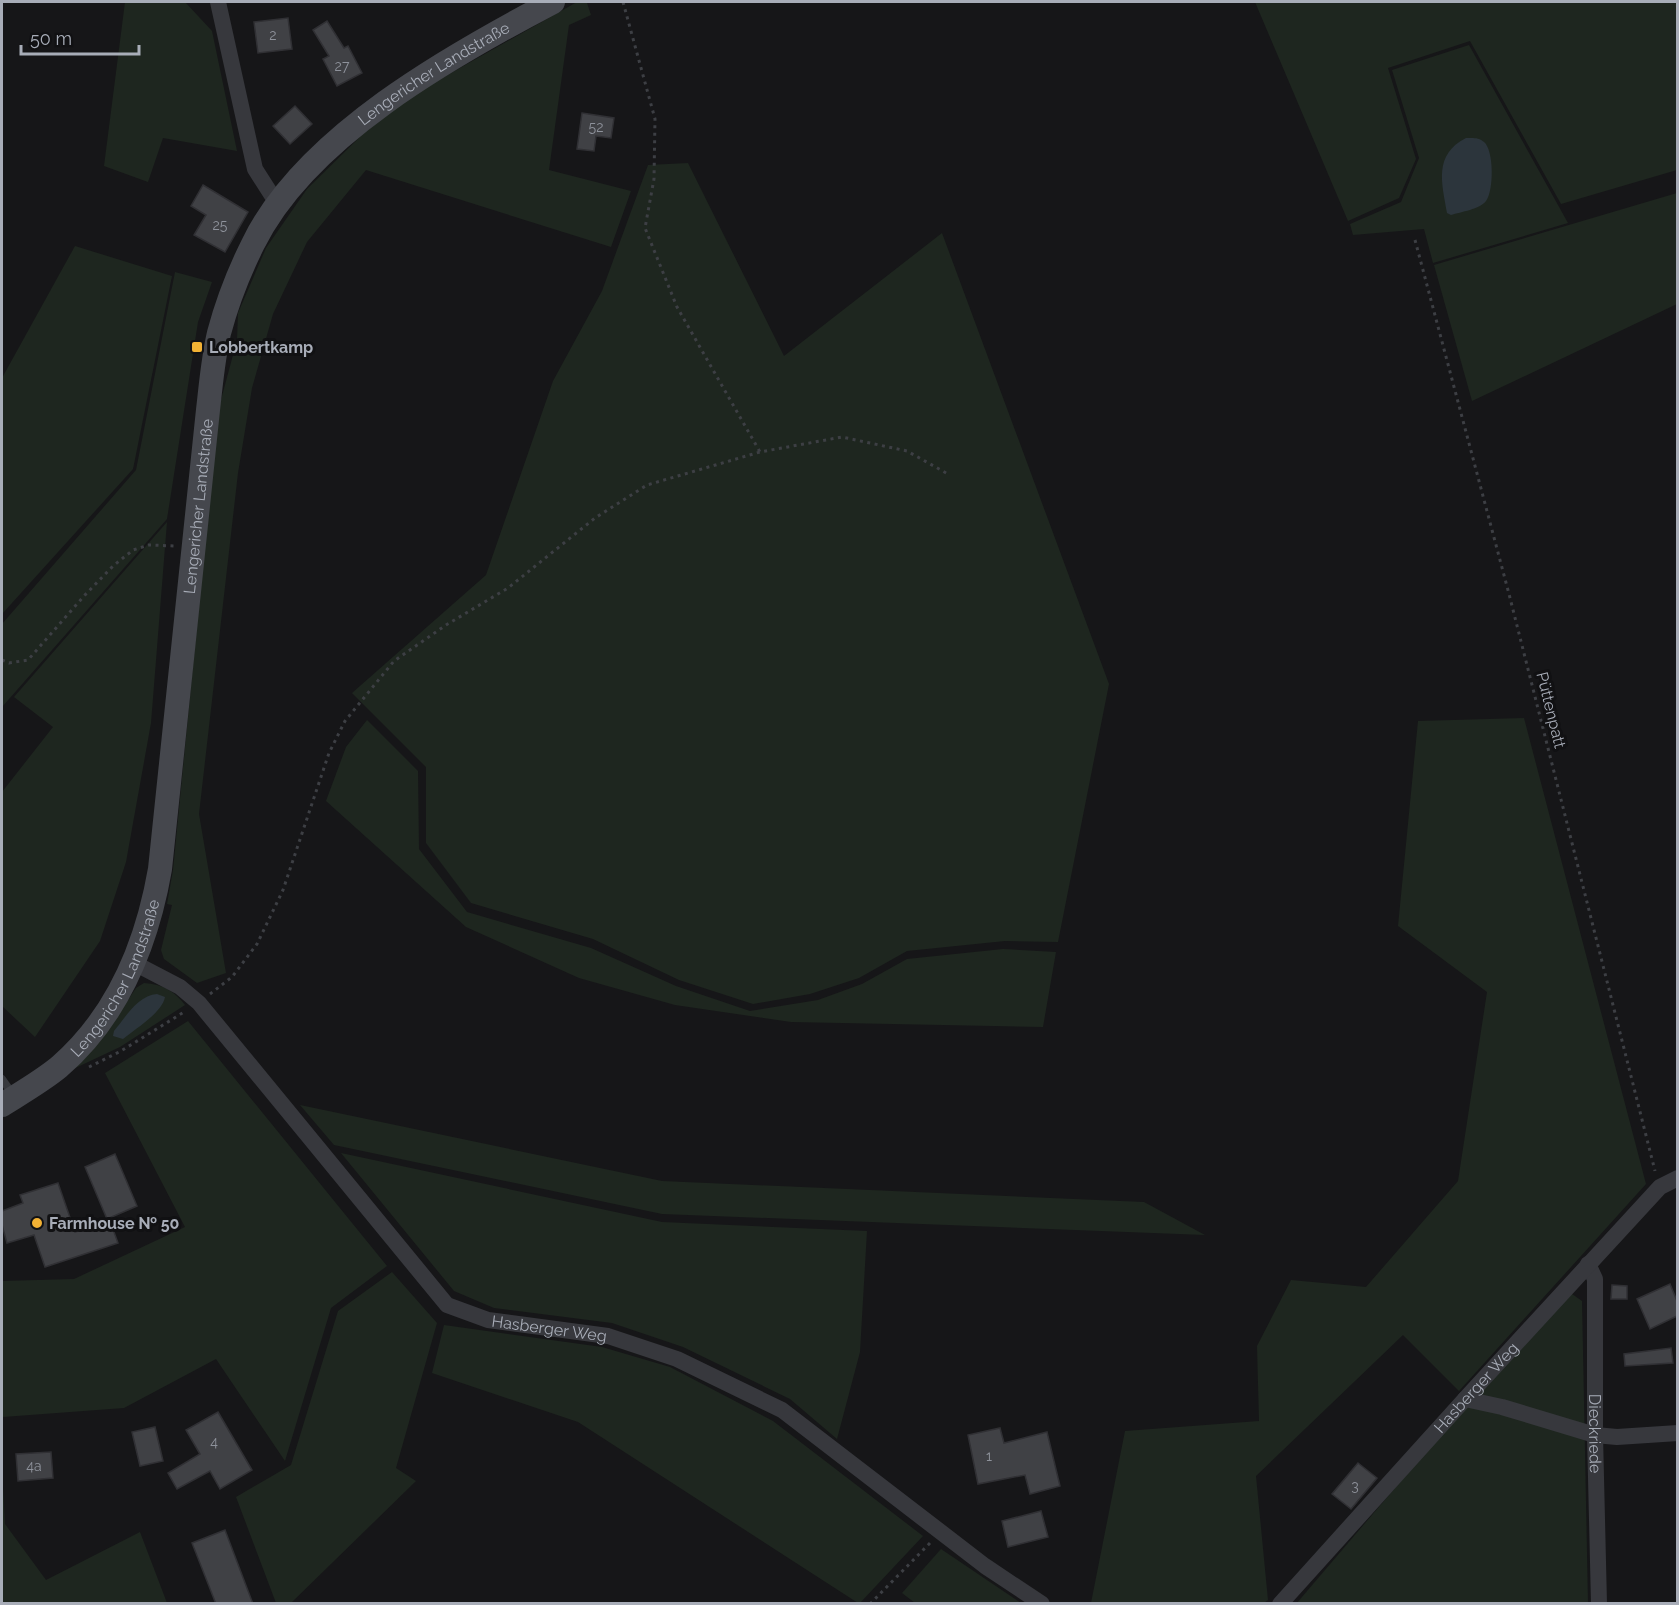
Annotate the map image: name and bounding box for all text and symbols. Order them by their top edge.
scale bar [21,18,140,56]
street label: Lengericher Landstraße [354,18,513,129]
house number: 2 [269,27,277,43]
text: 50 m [30,28,72,49]
house number: 27 [335,58,350,74]
house number: 52 [589,119,603,135]
house number: 25 [213,217,228,233]
place label: Lobbertkamp [209,338,313,357]
marker: Lobbertkamp [190,340,204,354]
street label: Lengericher Landstraße [179,418,217,595]
street label: Püttenpatt [1532,670,1570,751]
street label: Lengericher Landstraße [66,897,163,1060]
place label: Farmhouse № 50 [49,1214,180,1233]
marker: Farmhouse № 50 [30,1216,44,1230]
street label: Hasberger Weg [491,1311,608,1345]
street label: Hasberger Weg [1430,1338,1522,1437]
street label: Dieckriede [1586,1394,1605,1473]
house number: 4 [210,1434,218,1450]
house number: 1 [986,1448,992,1464]
house number: 4a [26,1458,42,1474]
house number: 3 [1351,1478,1359,1494]

